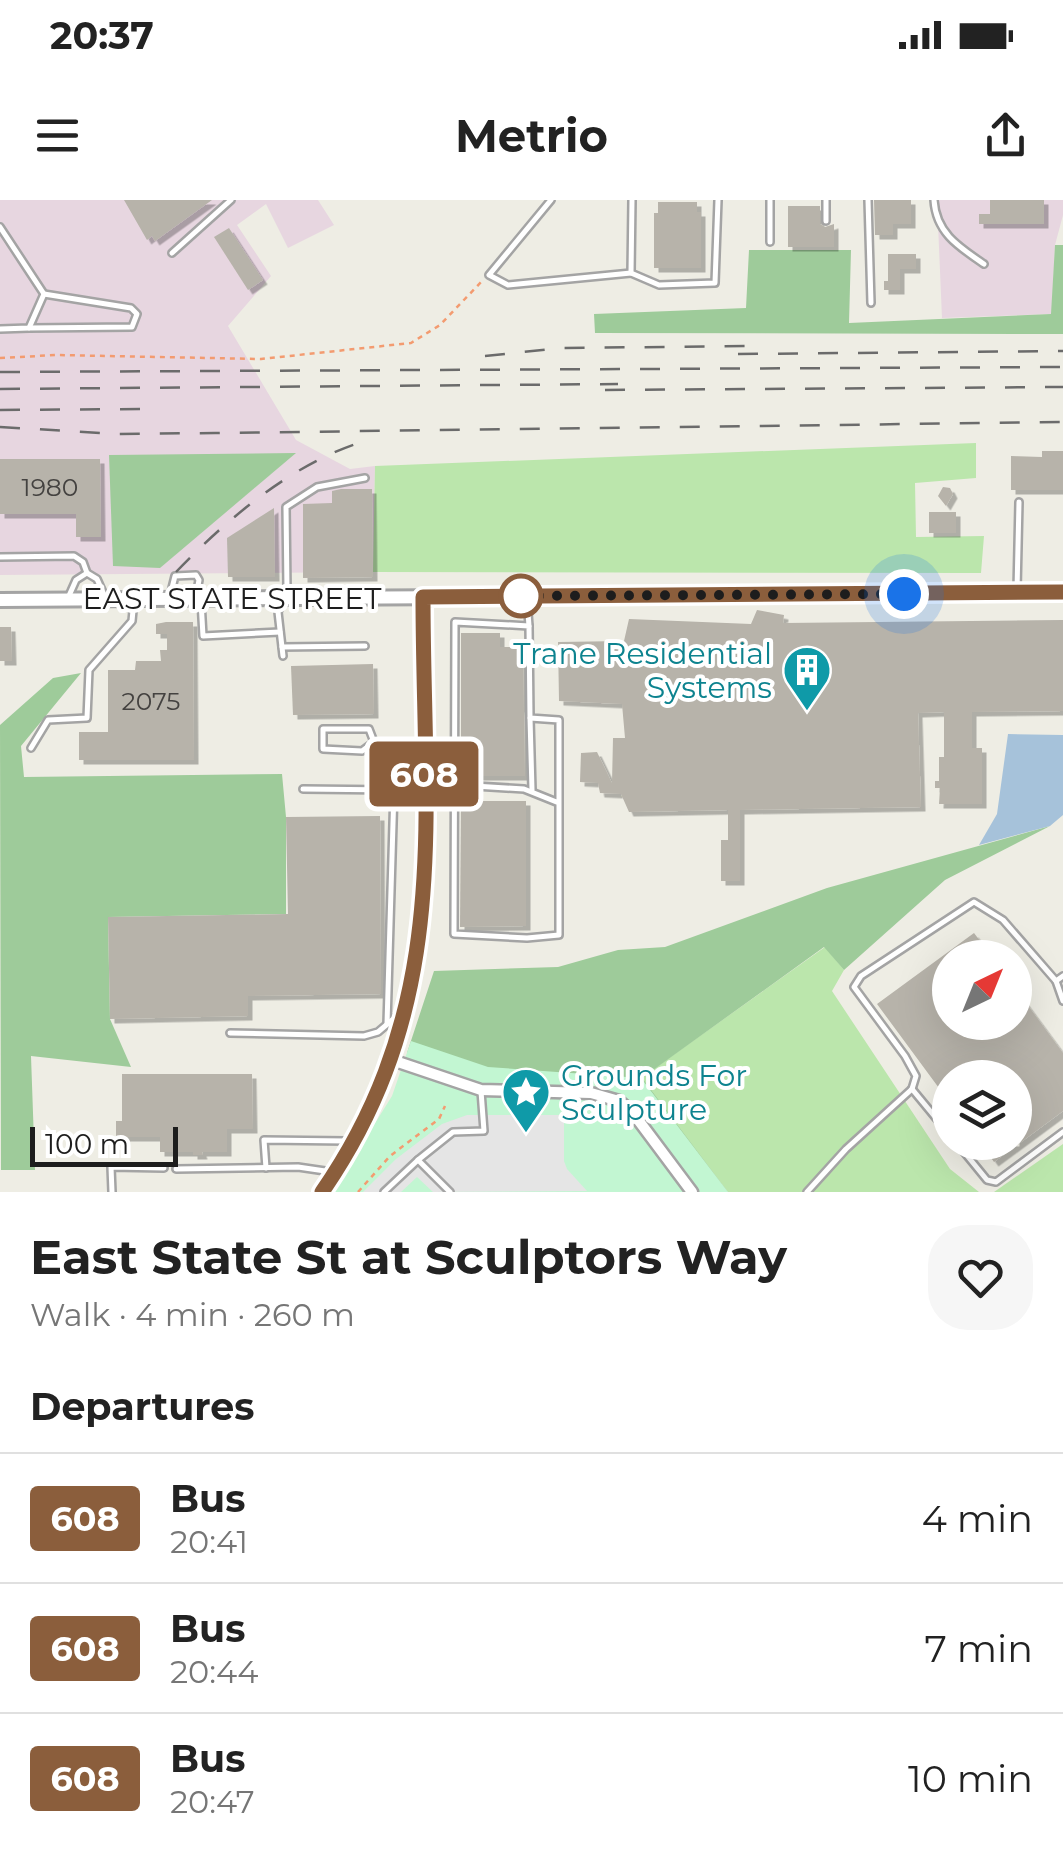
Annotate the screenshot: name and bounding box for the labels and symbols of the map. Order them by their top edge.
house number: 1980 [22,472,78,502]
your location [879,569,929,619]
unlabelled marker [500,575,542,617]
street label: EAST STATE STREET [82,580,382,617]
place label: Trane Residential Systems [513,635,772,706]
building icon: Trane Residential Systems [781,644,833,712]
house number: 2075 [122,686,180,716]
line badge: 608 [366,742,482,806]
north arrow [932,940,1032,1040]
place label: Grounds For Sculpture [561,1057,747,1128]
place icon: Grounds For Sculpture [500,1066,552,1134]
scale bar [30,1122,178,1166]

